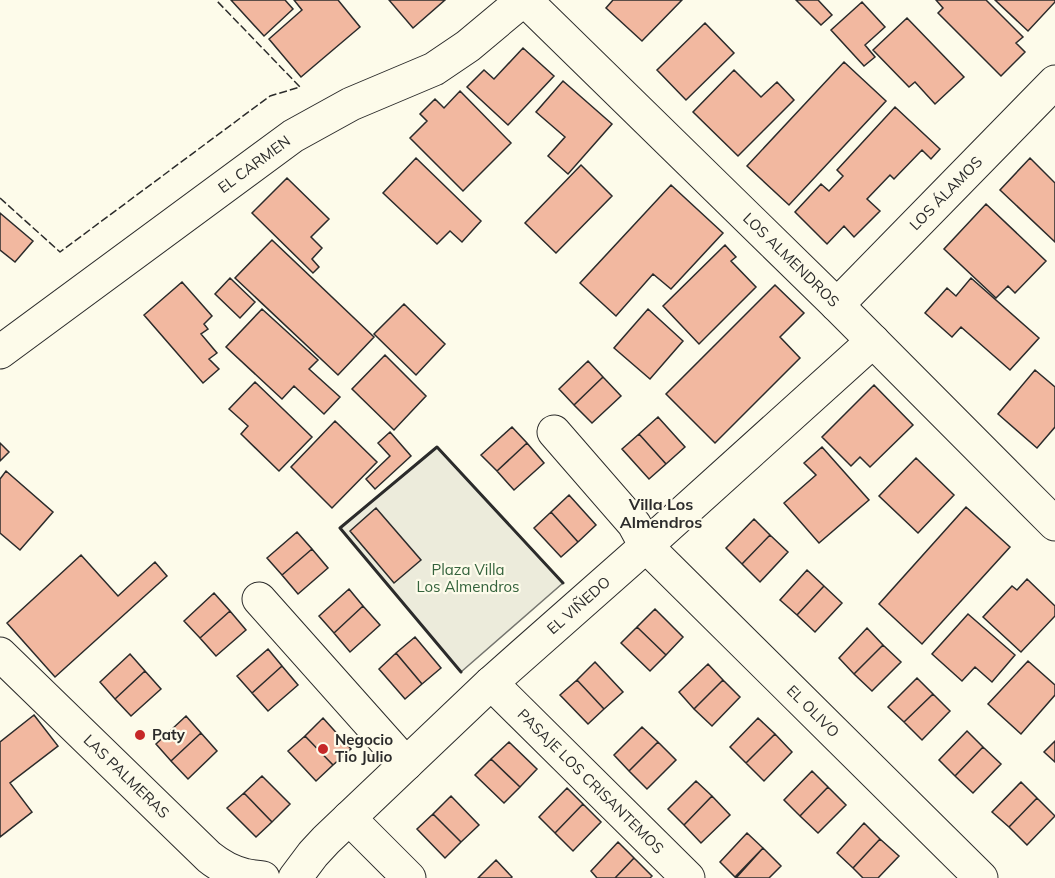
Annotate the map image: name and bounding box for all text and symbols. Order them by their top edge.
street label: EL CARMEN [214,131,294,197]
street label: LOS ÁLAMOS [905,152,986,234]
street label: LOS ALMENDROS [739,208,843,311]
district label: Villa Los Almendros [620,494,702,532]
park label: Plaza Villa Los Almendros [416,560,520,596]
street label: EL VIÑEDO [543,572,614,638]
street label: EL OLIVO [783,681,844,741]
street label: PASAJE LOS CRISANTEMOS [514,705,668,858]
place label: Paty [152,725,186,744]
marker: Paty [133,728,147,742]
street label: LAS PALMERAS [80,730,173,822]
place label: Negocio Tio Julio [335,730,393,766]
marker: Negocio Tio Julio [316,742,330,756]

